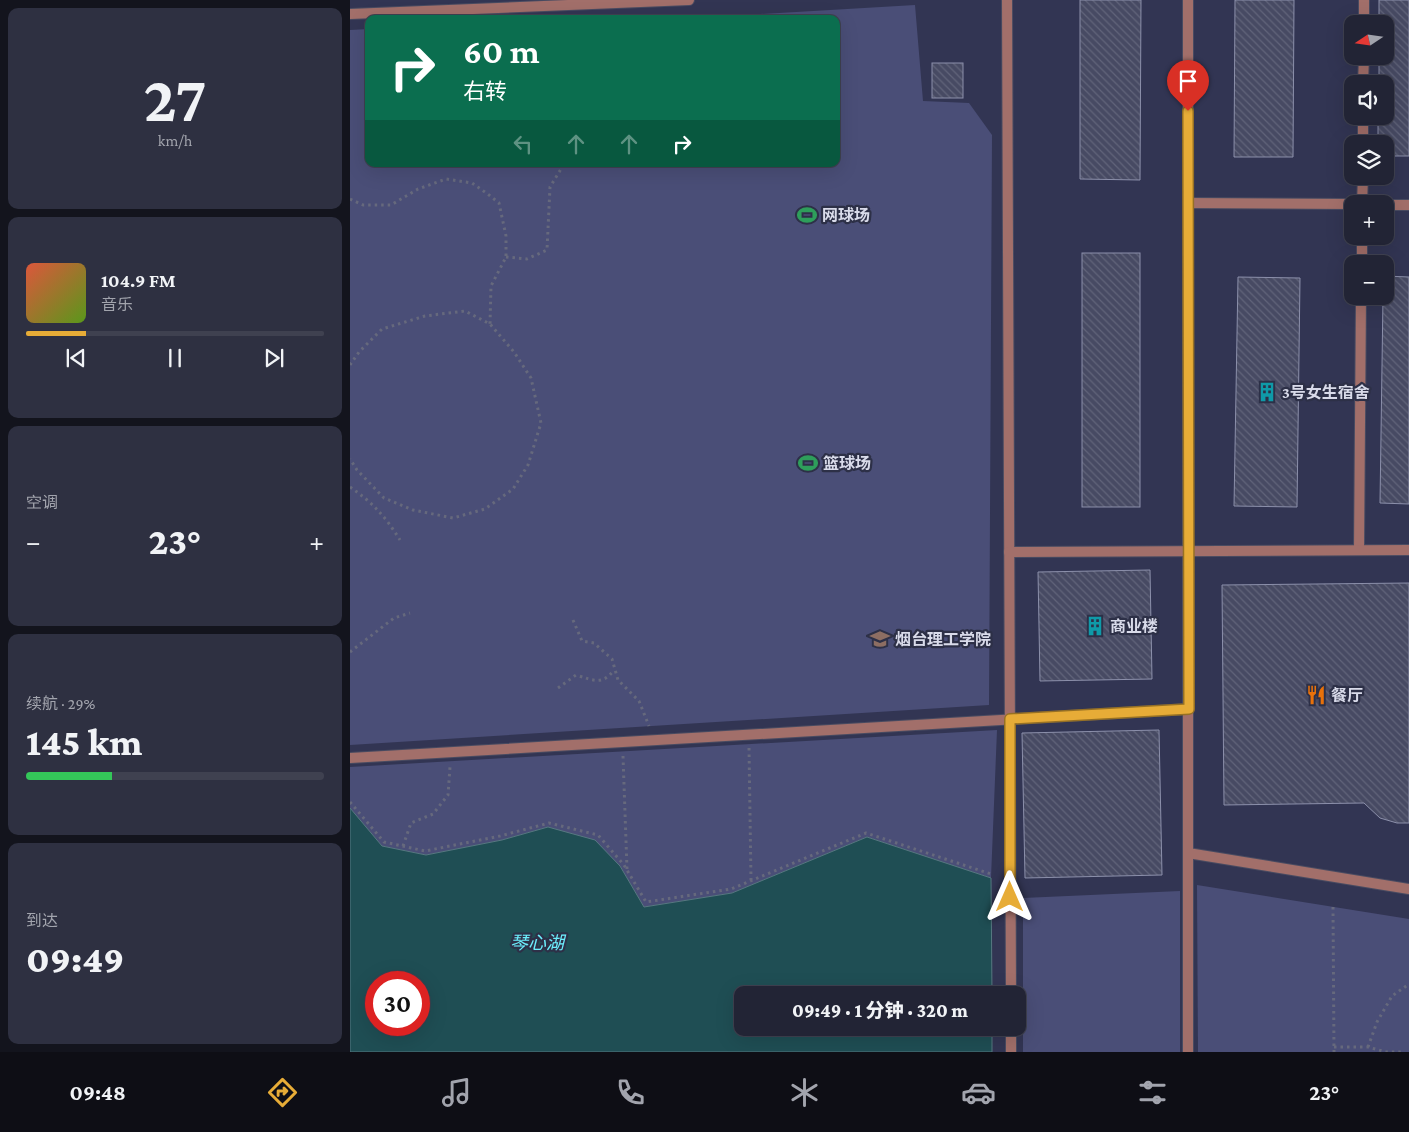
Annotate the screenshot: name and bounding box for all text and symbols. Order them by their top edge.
north arrow [1344,15,1394,65]
map controls [1344,15,1394,305]
text: 60 m [463,32,540,71]
icon: right [380,35,445,100]
pin [1167,60,1209,111]
text: 27 [143,63,207,135]
icon: arrive [1174,67,1202,95]
button: sound [1344,75,1394,125]
text: 右转 [463,79,507,104]
icon: left [509,130,537,158]
icon: ahead [562,130,590,158]
icon: ahead [615,130,643,158]
icon: right [668,130,696,158]
text: km/h [158,132,192,149]
button: layers [1344,135,1394,185]
button: + [1344,195,1394,245]
sports icon: 网球场 [796,204,818,226]
place label: 网球场 [822,207,870,224]
button: − [1344,255,1394,305]
text: 104.9 FM [101,270,176,291]
text: 音乐 [101,296,133,313]
icon: previous [62,344,90,372]
icon: pause [161,344,189,372]
icon: next [260,344,288,372]
building icon: 3号女生宿舍 [1256,381,1278,403]
place label: 3号女生宿舍 [1282,384,1370,401]
sports icon: 篮球场 [797,452,819,474]
place label: 篮球场 [823,455,871,472]
text: 空调 [26,494,58,511]
text: 23° [148,520,202,562]
text: − [26,526,41,557]
text: + [309,526,324,557]
building icon: 商业楼 [1084,615,1106,637]
place label: 商业楼 [1110,618,1158,635]
school or university icon: 烟台理工学院 [869,628,891,650]
place label: 烟台理工学院 [895,631,991,648]
restaurant icon: 餐厅 [1305,684,1327,706]
place label: 餐厅 [1331,687,1363,704]
text: 续航 · 29% [26,695,95,712]
text: 145 km [26,721,142,763]
position arrow [983,870,1035,922]
text: 到达 [26,912,58,929]
water label: 琴心湖 [510,933,567,953]
text: 09:49 [26,938,124,980]
speed limit sign: 30 [365,971,430,1036]
text: 09:49 · 1 分钟 · 320 m [792,1000,968,1021]
icon: directions [265,1075,300,1110]
icon: music [439,1075,474,1110]
icon: phone [613,1075,648,1110]
icon: climate [787,1075,822,1110]
icon: car [961,1075,996,1110]
icon: filters [1135,1075,1170,1110]
text: 09:48 [70,1080,126,1105]
text: 23° [1309,1080,1339,1105]

